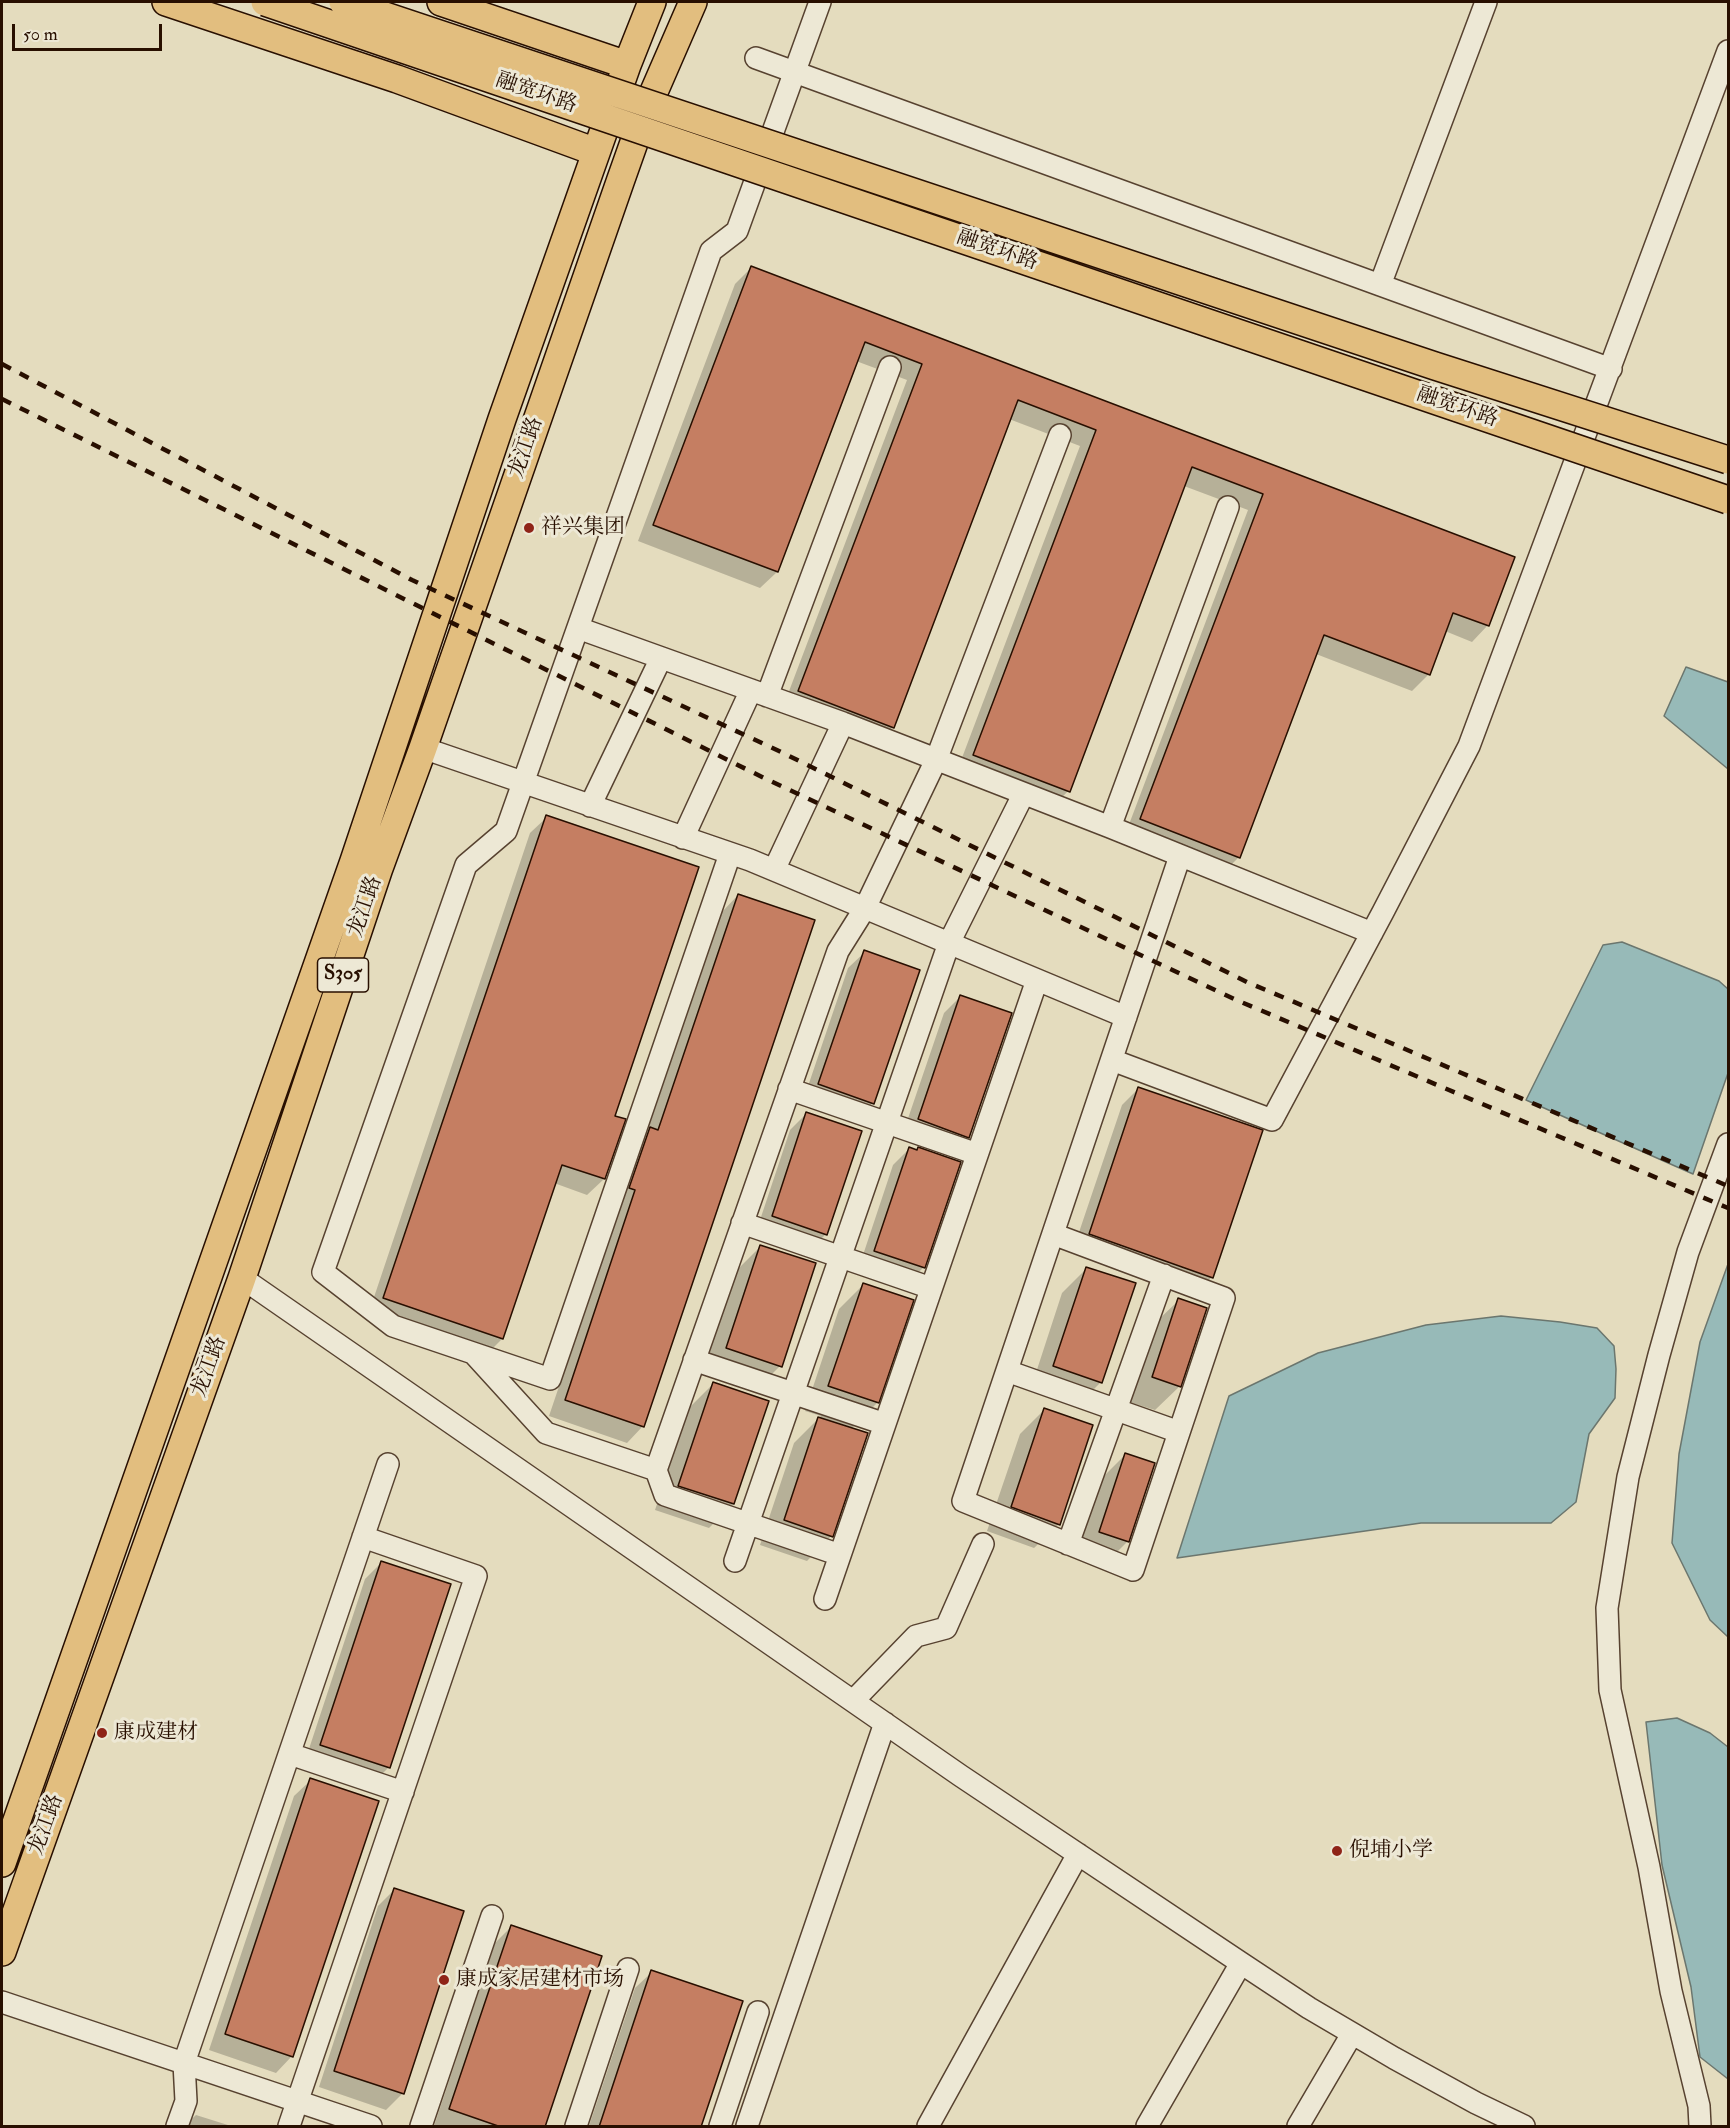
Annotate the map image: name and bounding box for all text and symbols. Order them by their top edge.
scale bar [15,12,165,50]
text: 50 m [23,23,58,46]
street label: 融宽环路 [492,68,580,120]
street label: 融宽环路 [953,225,1041,277]
street label: 融宽环路 [1413,382,1501,434]
street label: 龙江路 [505,414,549,482]
place label: 祥兴集团 [541,515,625,541]
marker: 祥兴集团 [522,521,536,535]
street label: 龙江路 [344,873,388,941]
road number: S305 [318,958,368,992]
street label: 龙江路 [187,1333,233,1401]
place label: 康成建材 [114,1720,198,1746]
marker: 康成建材 [95,1726,109,1740]
street label: 龙江路 [24,1791,70,1859]
place label: 倪埔小学 [1349,1838,1433,1864]
marker: 倪埔小学 [1330,1844,1344,1858]
place label: 康成家居建材市场 [456,1967,624,1993]
marker: 康成家居建材市场 [437,1973,451,1987]

